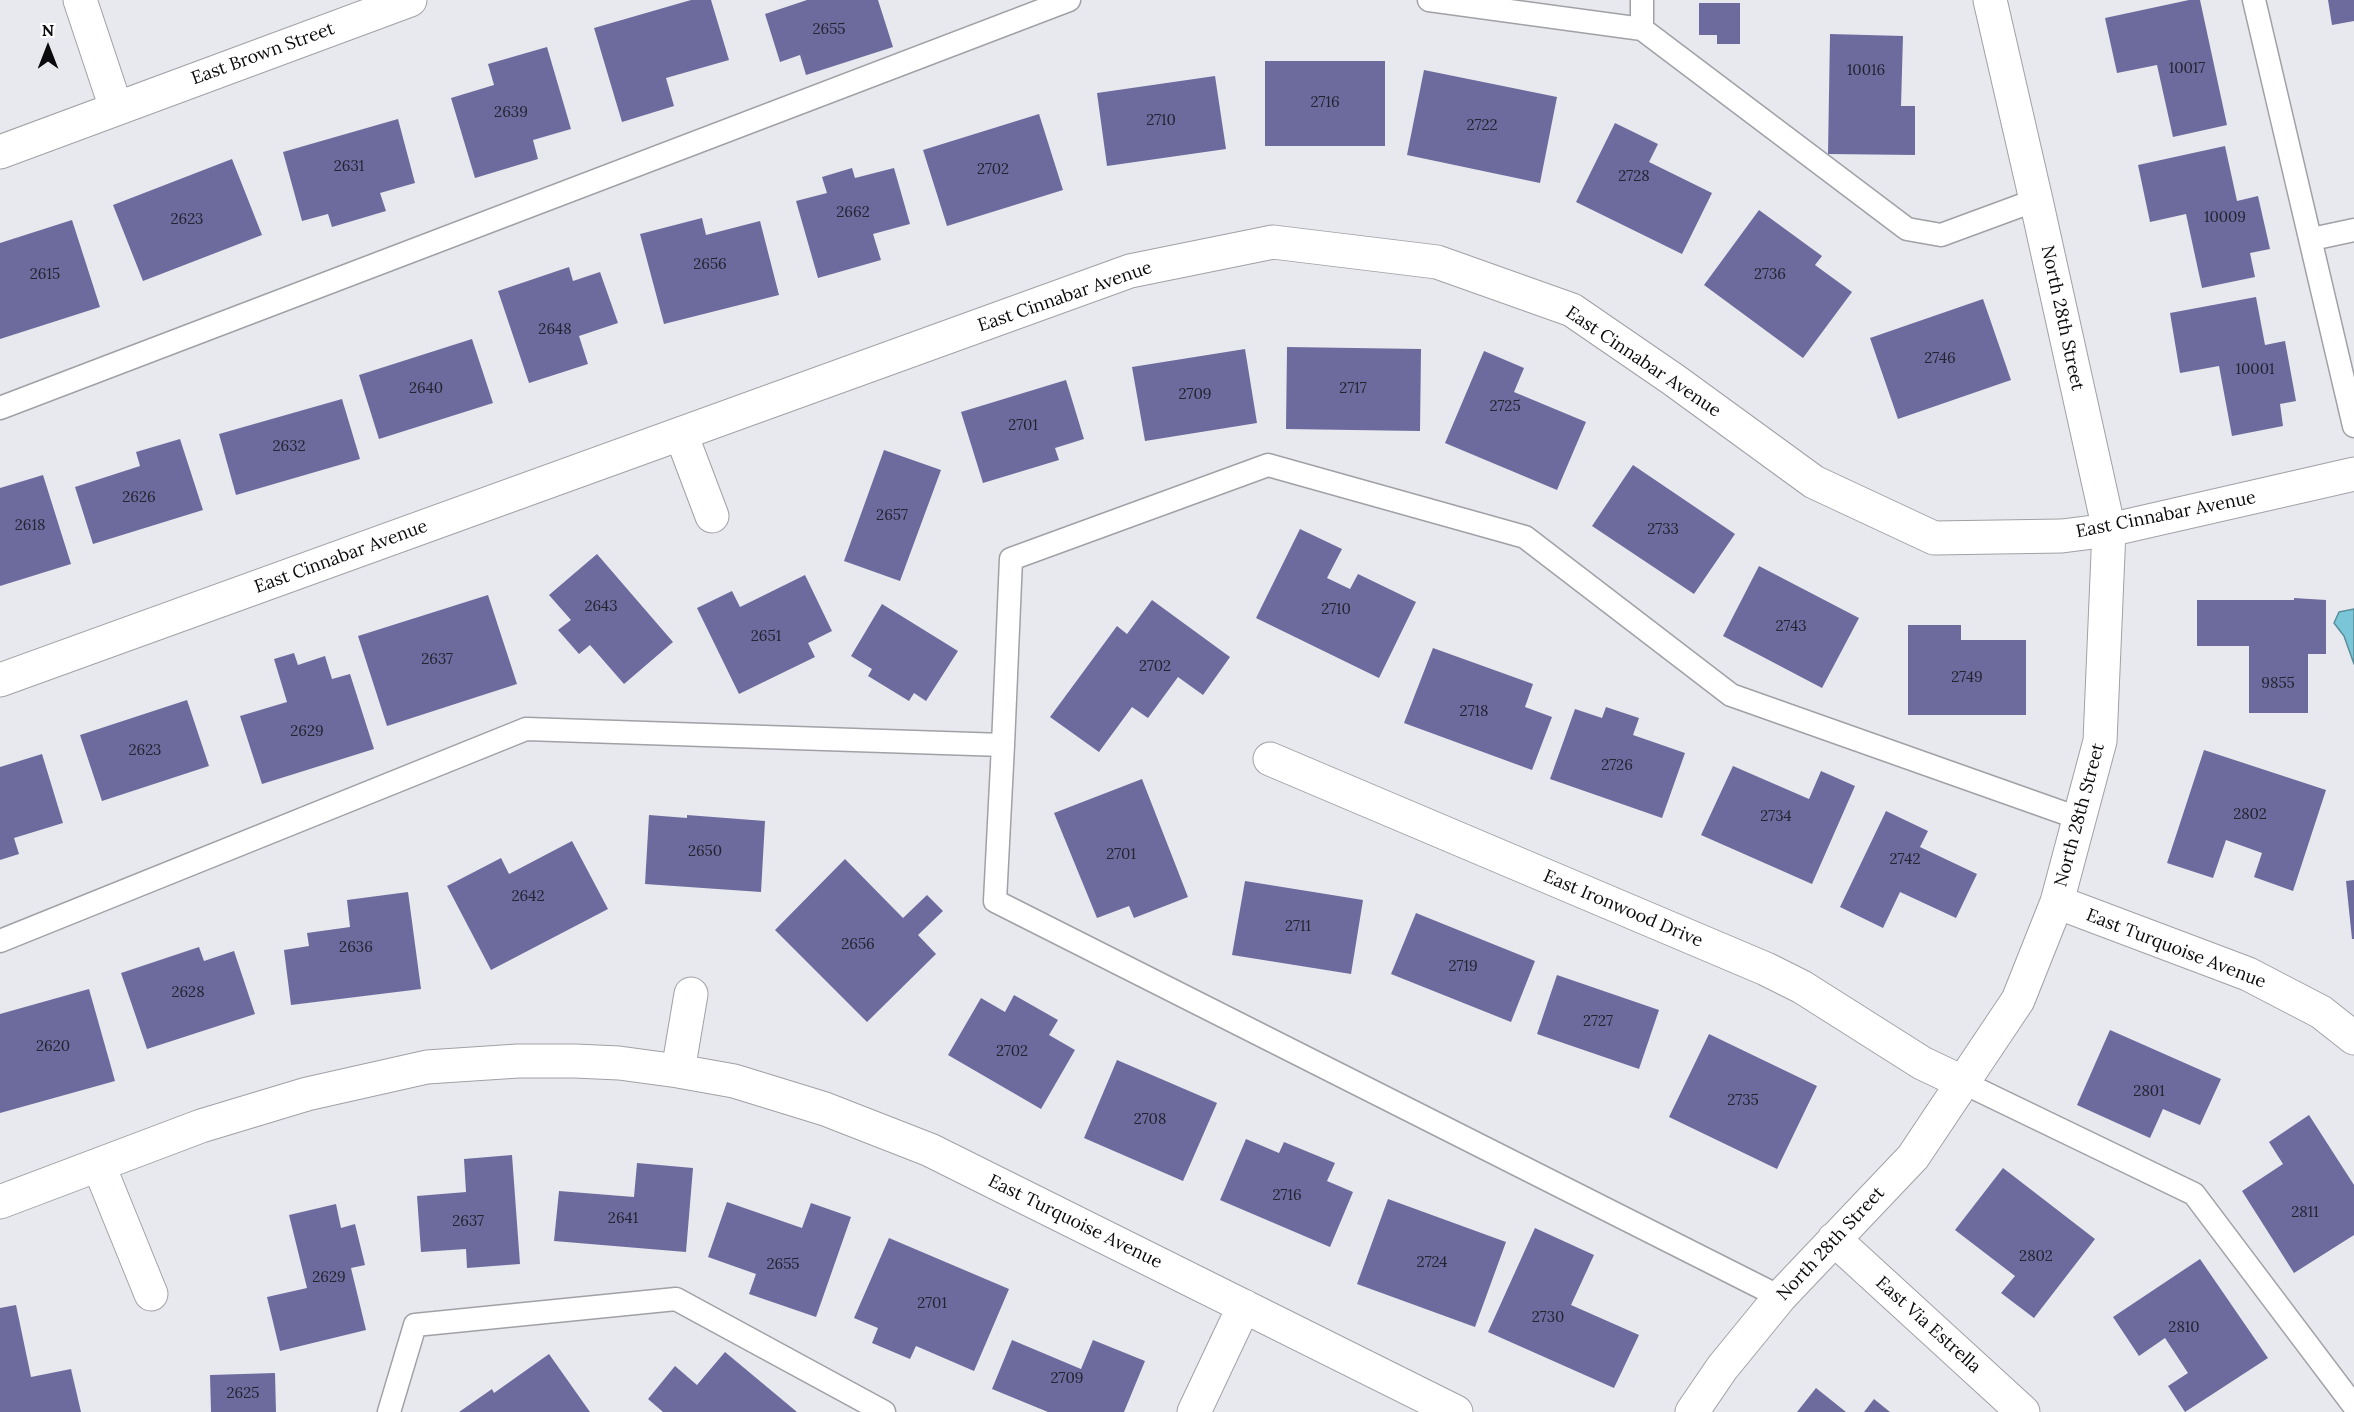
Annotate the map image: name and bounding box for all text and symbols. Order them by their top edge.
north arrow [18,18,78,78]
street label: East Brown Street [189,18,337,90]
text: N [42,20,54,40]
house number: 2655 [812,21,846,39]
house number: 10017 [2169,60,2205,78]
house number: 10016 [1847,62,1885,80]
house number: 2716 [1310,94,1340,112]
house number: 2639 [494,104,528,122]
house number: 2710 [1146,112,1176,130]
house number: 2722 [1466,117,1498,135]
house number: 2631 [334,158,364,176]
house number: 2702 [977,161,1009,179]
house number: 2728 [1618,168,1650,186]
house number: 2662 [836,204,870,222]
house number: 10009 [2204,209,2246,227]
house number: 2623 [171,211,203,229]
street label: North 28th Street [2036,243,2088,393]
house number: 2656 [693,256,727,274]
street label: East Cinnabar Avenue [975,257,1155,337]
house number: 2615 [30,266,60,284]
house number: 2736 [1754,266,1786,284]
street label: East Cinnabar Avenue [1561,302,1725,422]
house number: 2648 [538,321,572,339]
house number: 2746 [1924,350,1956,368]
house number: 10001 [2236,361,2274,379]
house number: 2640 [409,380,443,398]
house number: 2717 [1339,380,1367,398]
house number: 2709 [1179,386,1211,404]
house number: 2725 [1489,398,1521,416]
house number: 2701 [1008,417,1038,435]
house number: 2632 [272,438,306,456]
street label: East Cinnabar Avenue [2074,487,2258,543]
house number: 2626 [122,489,156,507]
house number: 2657 [876,507,908,525]
street label: East Cinnabar Avenue [251,516,431,598]
house number: 2618 [15,517,45,535]
house number: 2733 [1647,521,1679,539]
house number: 2643 [584,598,618,616]
house number: 2710 [1321,601,1351,619]
house number: 2743 [1775,618,1807,636]
house number: 2651 [751,628,781,646]
house number: 2637 [421,651,453,669]
house number: 2702 [1139,658,1171,676]
house number: 2749 [1951,669,1983,687]
house number: 9855 [2261,675,2295,693]
house number: 2718 [1460,703,1488,721]
house number: 2629 [290,723,324,741]
street label: North 28th Street [2050,741,2110,889]
house number: 2623 [129,742,161,760]
house number: 2726 [1601,757,1633,775]
house number: 2802 [2233,806,2267,824]
house number: 2734 [1760,808,1792,826]
house number: 2650 [688,843,722,861]
house number: 2701 [1106,846,1136,864]
house number: 2742 [1890,851,1920,869]
street label: East Ironwood Drive [1540,866,1706,952]
house number: 2642 [512,888,544,906]
street label: East Turquoise Avenue [2083,905,2269,993]
house number: 2711 [1285,918,1311,936]
house number: 2656 [841,936,875,954]
house number: 2636 [339,939,373,957]
house number: 2719 [1448,958,1478,976]
house number: 2628 [171,984,205,1002]
house number: 2727 [1583,1013,1613,1031]
house number: 2620 [36,1038,70,1056]
house number: 2702 [996,1043,1028,1061]
house number: 2801 [2133,1083,2165,1101]
house number: 2735 [1727,1092,1759,1110]
house number: 2708 [1134,1111,1166,1129]
street label: East Turquoise Avenue [985,1170,1165,1274]
street label: North 28th Street [1773,1183,1889,1305]
house number: 2716 [1272,1187,1302,1205]
house number: 2811 [2291,1204,2319,1222]
house number: 2641 [608,1210,638,1228]
house number: 2637 [452,1213,484,1231]
house number: 2802 [2019,1248,2053,1266]
house number: 2724 [1417,1254,1447,1272]
house number: 2655 [766,1256,800,1274]
house number: 2629 [312,1269,346,1287]
street label: East Via Estrella [1871,1272,1985,1378]
house number: 2701 [917,1295,947,1313]
house number: 2730 [1532,1309,1564,1327]
house number: 2810 [2168,1319,2200,1337]
house number: 2709 [1051,1370,1083,1388]
house number: 2625 [227,1385,259,1403]

